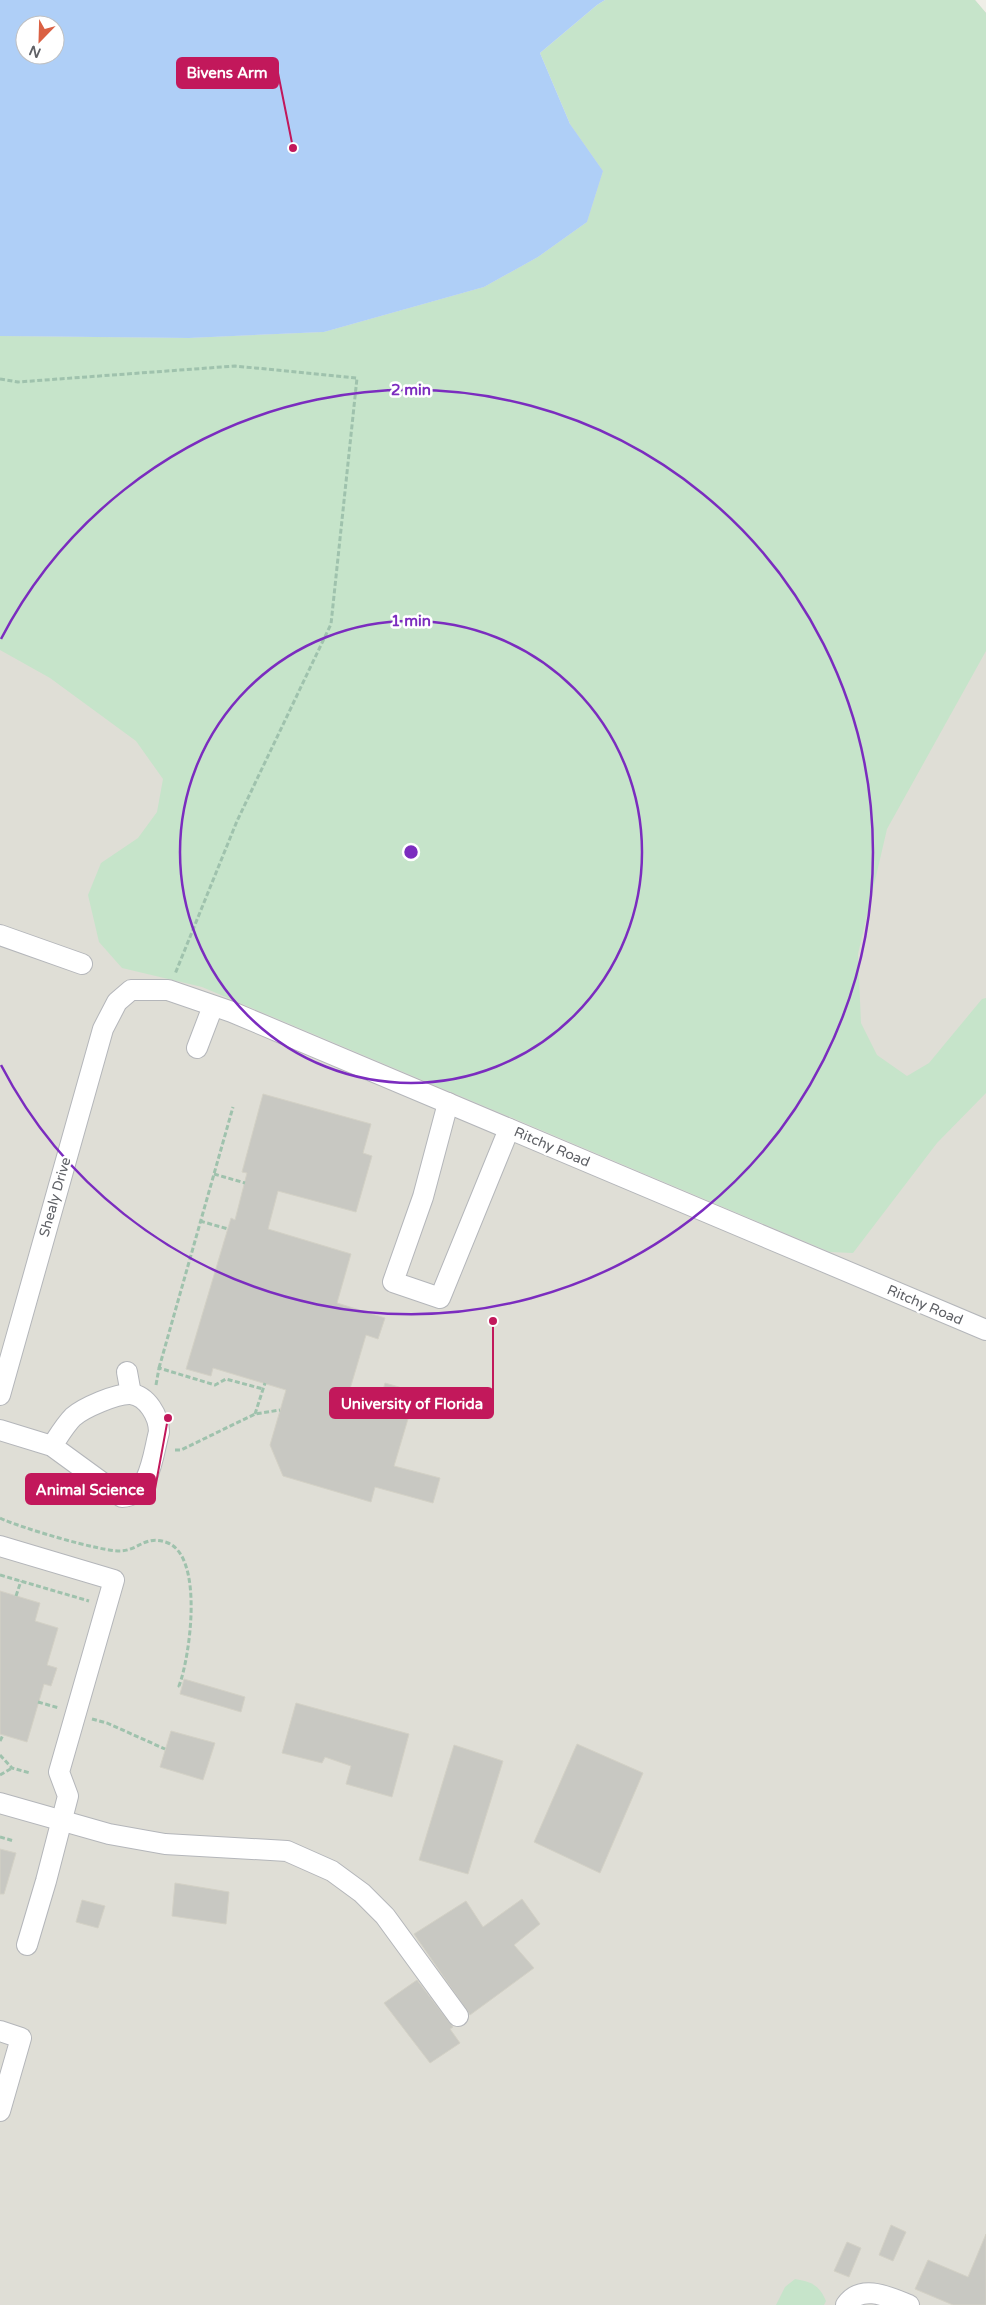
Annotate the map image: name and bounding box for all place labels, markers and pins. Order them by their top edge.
callout: Bivens Arm [177,58,278,88]
centre of rings [402,843,420,861]
callout: University of Florida [330,1388,493,1418]
callout: Animal Science [26,1474,155,1504]

